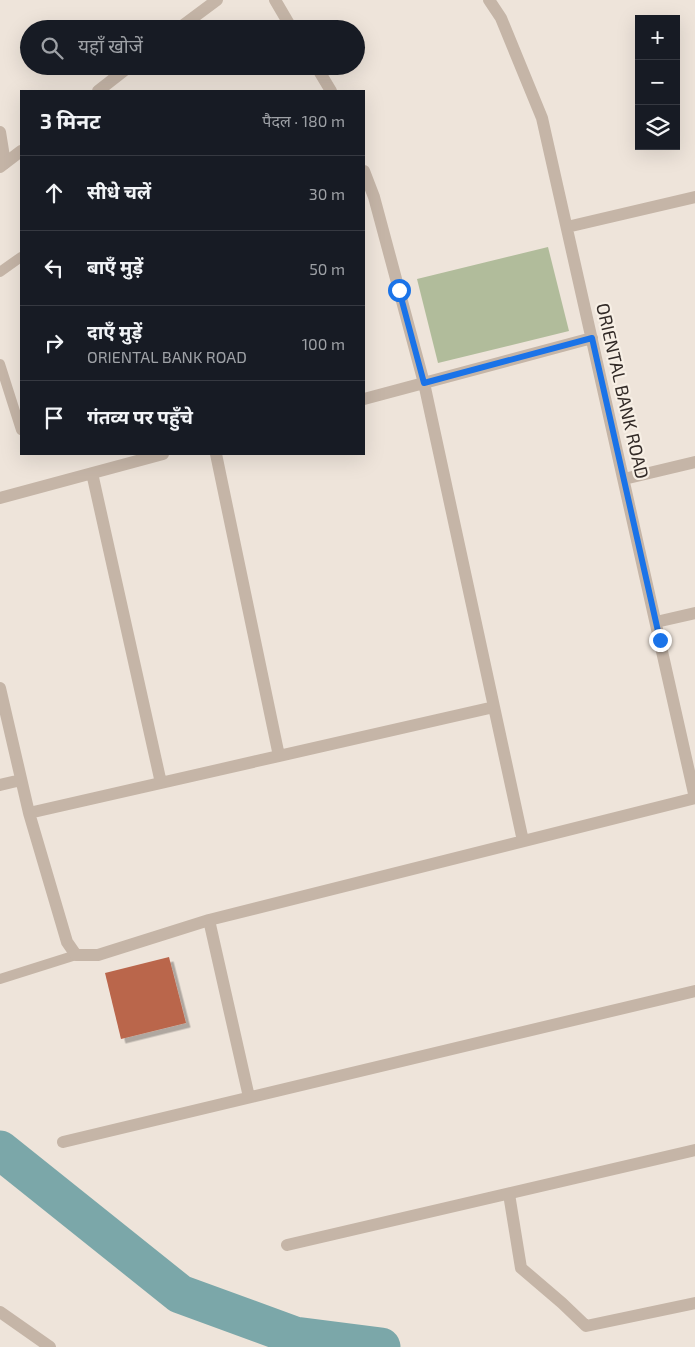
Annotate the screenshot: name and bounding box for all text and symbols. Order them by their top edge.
map controls [635,15,680,150]
button: + [635,15,680,60]
search box [20,20,365,75]
icon: search [38,34,66,62]
text: यहाँ खोजें [78,34,143,57]
button: − [635,60,680,105]
button: layers [635,105,680,150]
text: 3 मिनट [40,108,101,133]
text: पैदल · 180 m [262,111,345,130]
icon: ahead [40,179,68,207]
text: सीधे चलें [87,180,151,203]
text: 30 m [309,184,345,203]
icon: left [40,254,68,282]
text: बाएँ मुड़ें [87,255,143,278]
text: 50 m [309,259,345,278]
route start [388,279,411,302]
street label: ORIENTAL BANK ROAD [592,301,654,481]
text: दाएँ मुड़ें [87,320,142,343]
icon: right [40,329,68,357]
text: 100 m [302,334,345,353]
text: ORIENTAL BANK ROAD [87,347,247,366]
icon: arrive [40,404,68,432]
text: गंतव्य पर पहुँचे [87,405,193,428]
route end [649,629,672,652]

